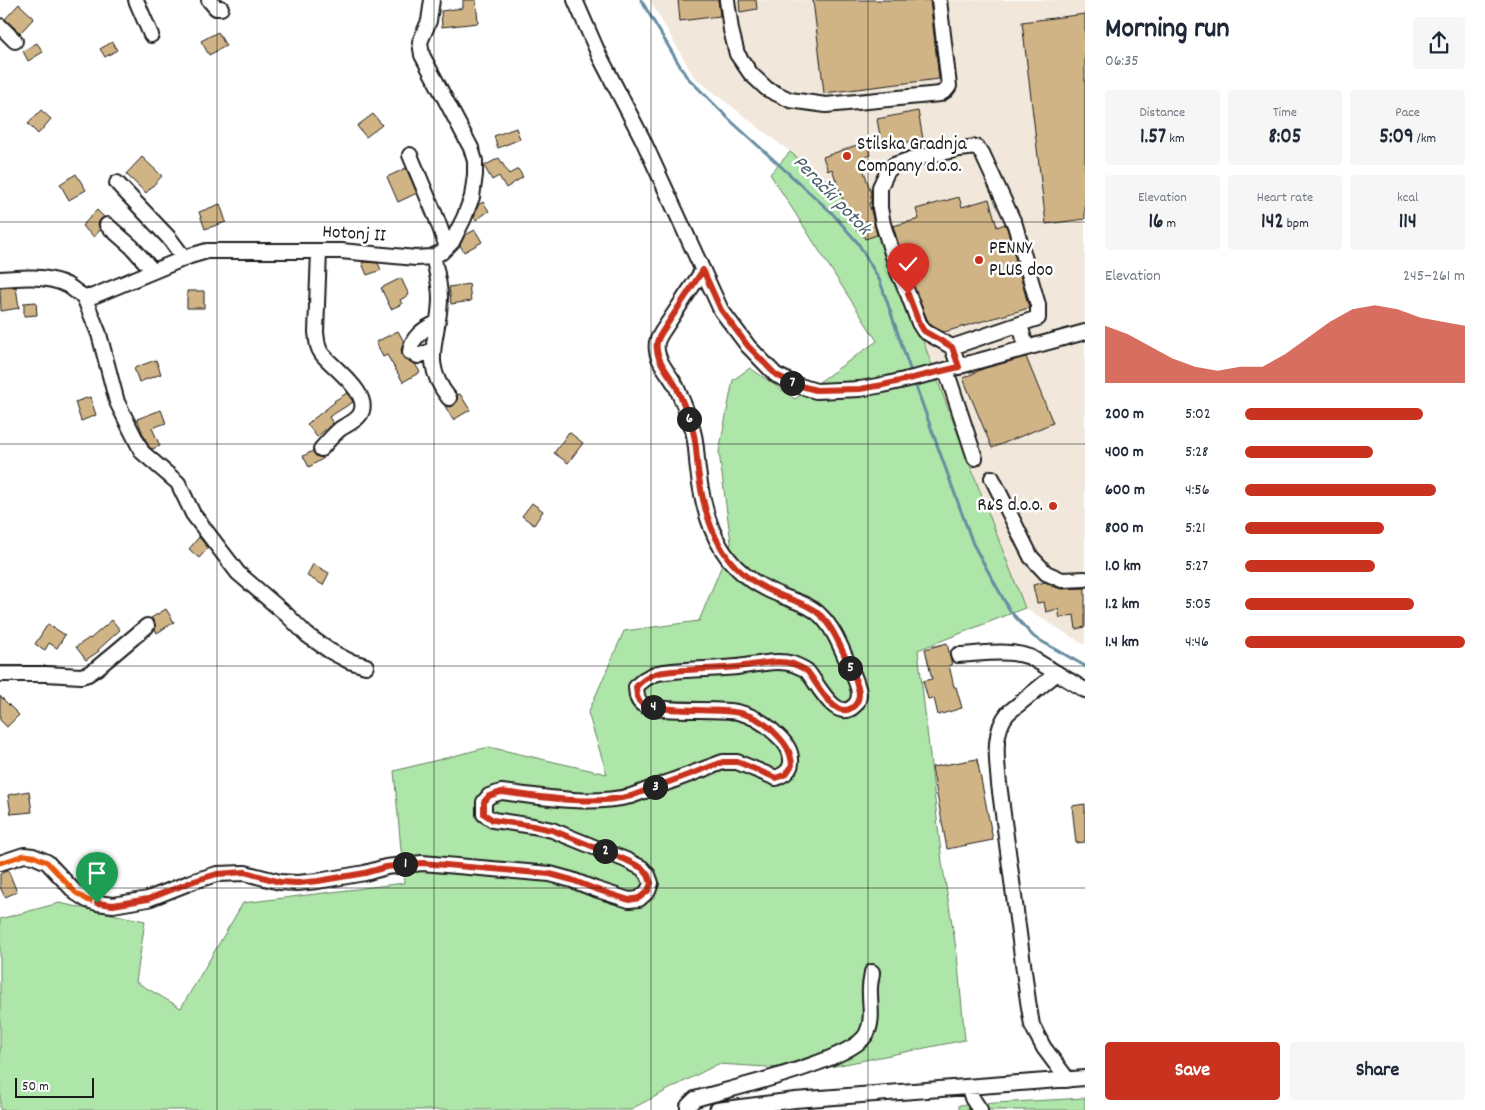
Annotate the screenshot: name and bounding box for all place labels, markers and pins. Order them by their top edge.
place label: Stilska Gradnja Company d.o.o. [857,132,968,181]
marker: Stilska Gradnja Company d.o.o. [841,150,853,162]
place label: PENNY PLUS doo [989,236,1053,285]
pin [887,243,929,294]
marker: PENNY PLUS doo [973,254,985,266]
pin: 7 [780,370,804,396]
pin: 6 [676,406,702,432]
place label: R&S d.o.o. [977,493,1043,520]
marker: R&S d.o.o. [1047,500,1059,512]
pin: 5 [838,656,862,680]
pin: 4 [640,694,666,720]
pin: 3 [642,774,668,800]
pin: 2 [592,838,618,864]
pin [76,852,118,903]
pin: 1 [392,852,418,876]

